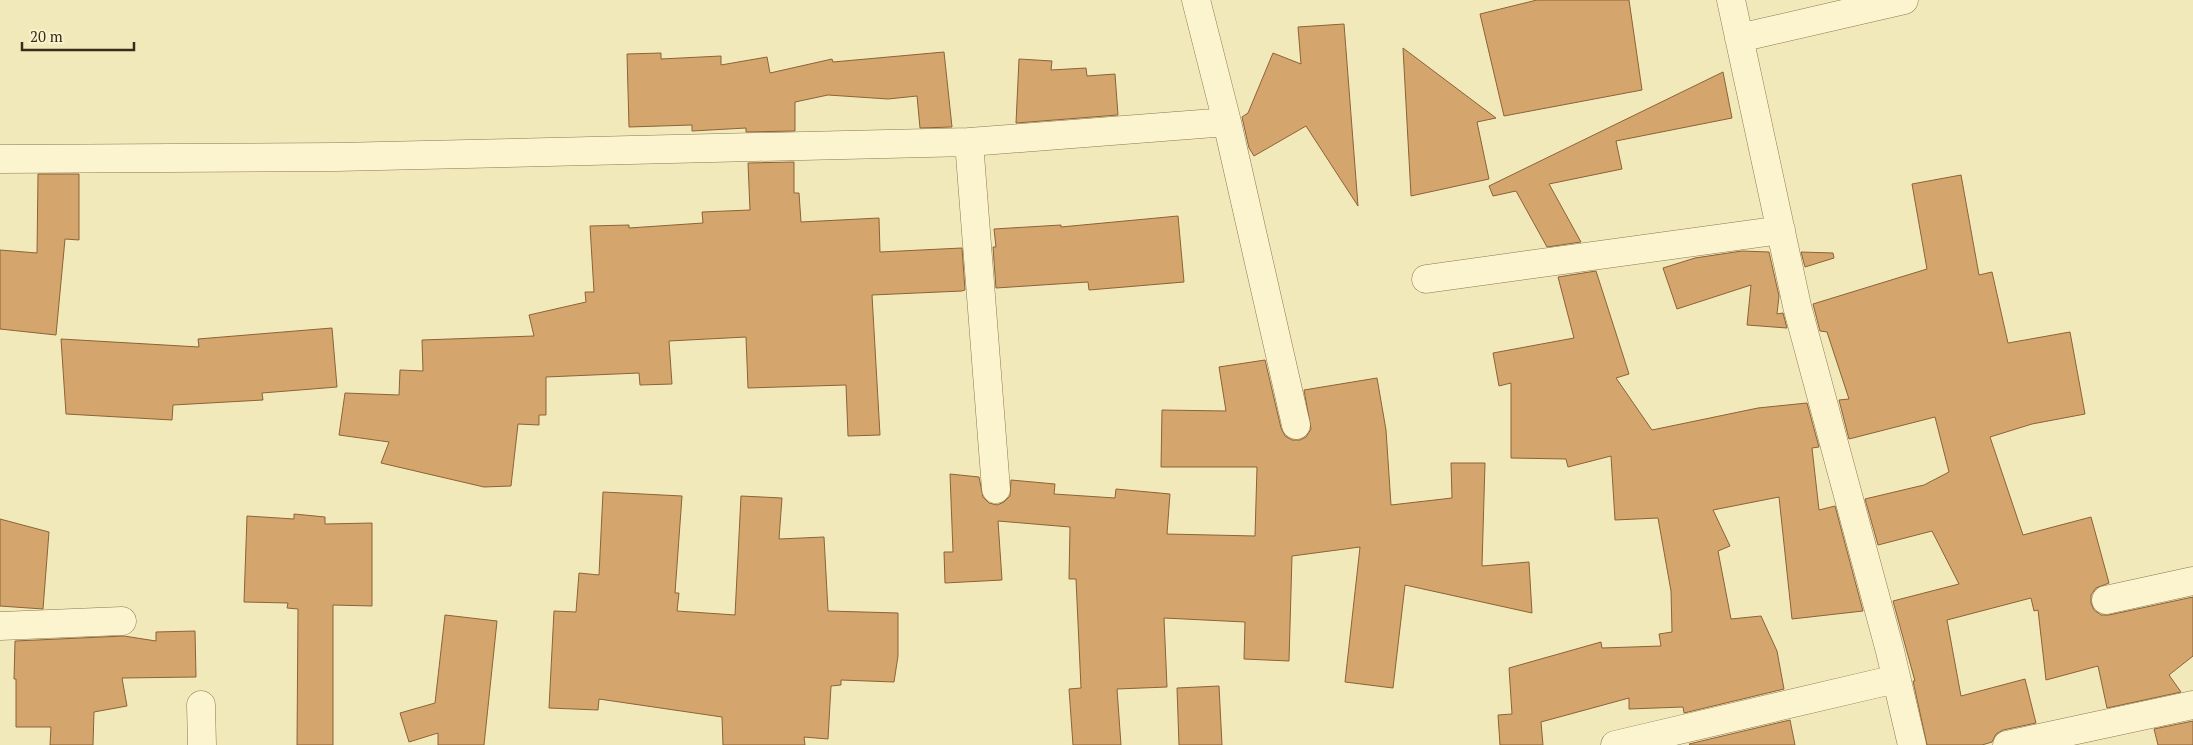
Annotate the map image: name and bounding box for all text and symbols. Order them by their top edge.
scale bar [22,20,135,52]
text: 20 m [30,26,63,46]

